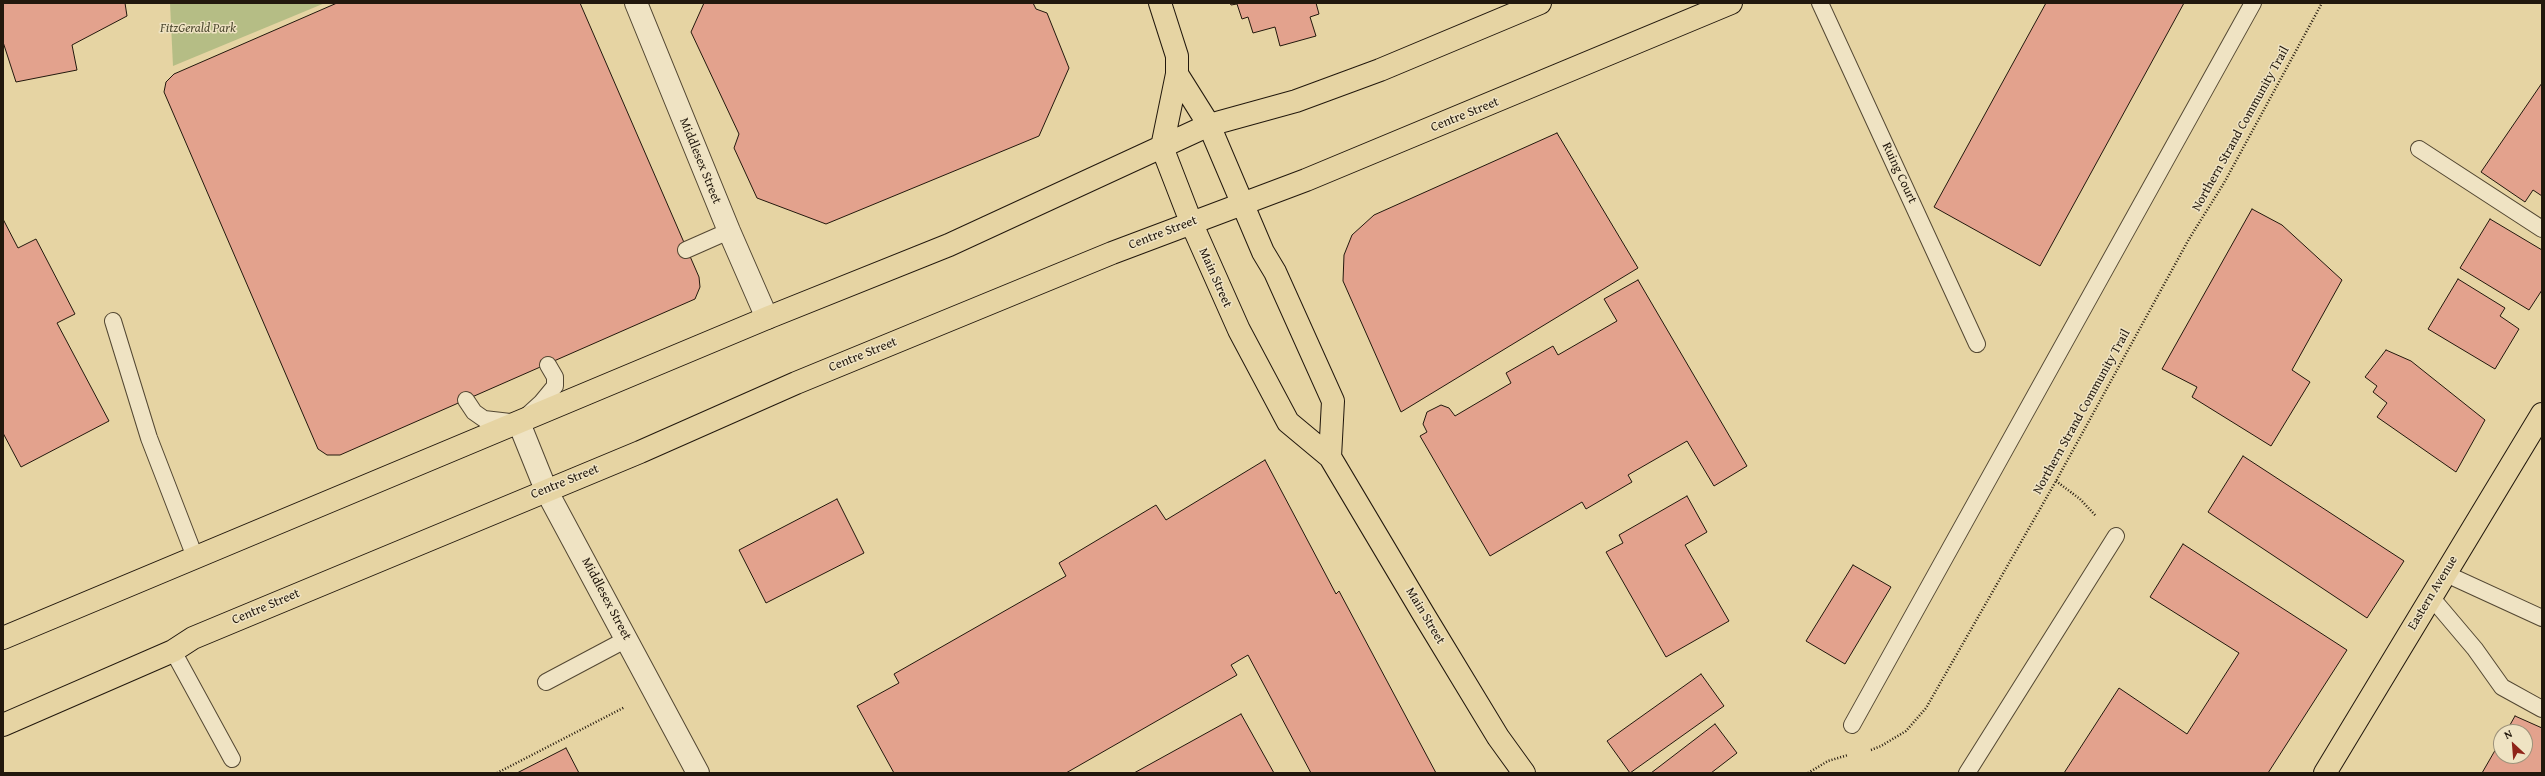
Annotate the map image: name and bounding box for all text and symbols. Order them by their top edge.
park label: FitzGerald Park [160,21,236,37]
street label: Northern Strand Community Trail [2189,44,2293,214]
street label: Centre Street [1429,94,1501,136]
street label: Middlesex Street [676,116,724,206]
street label: Ruing Court [1878,140,1920,206]
street label: Centre Street [1127,213,1199,253]
street label: Main Street [1195,246,1235,310]
street label: Northern Strand Community Trail [2030,327,2134,497]
street label: Centre Street [827,334,899,376]
street label: Centre Street [529,461,601,503]
street label: Eastern Avenue [2405,553,2461,633]
street label: Middlesex Street [578,555,634,643]
street label: Main Street [1402,585,1448,647]
street label: Centre Street [230,586,302,628]
north arrow [2493,724,2533,764]
text: N [2501,725,2515,743]

